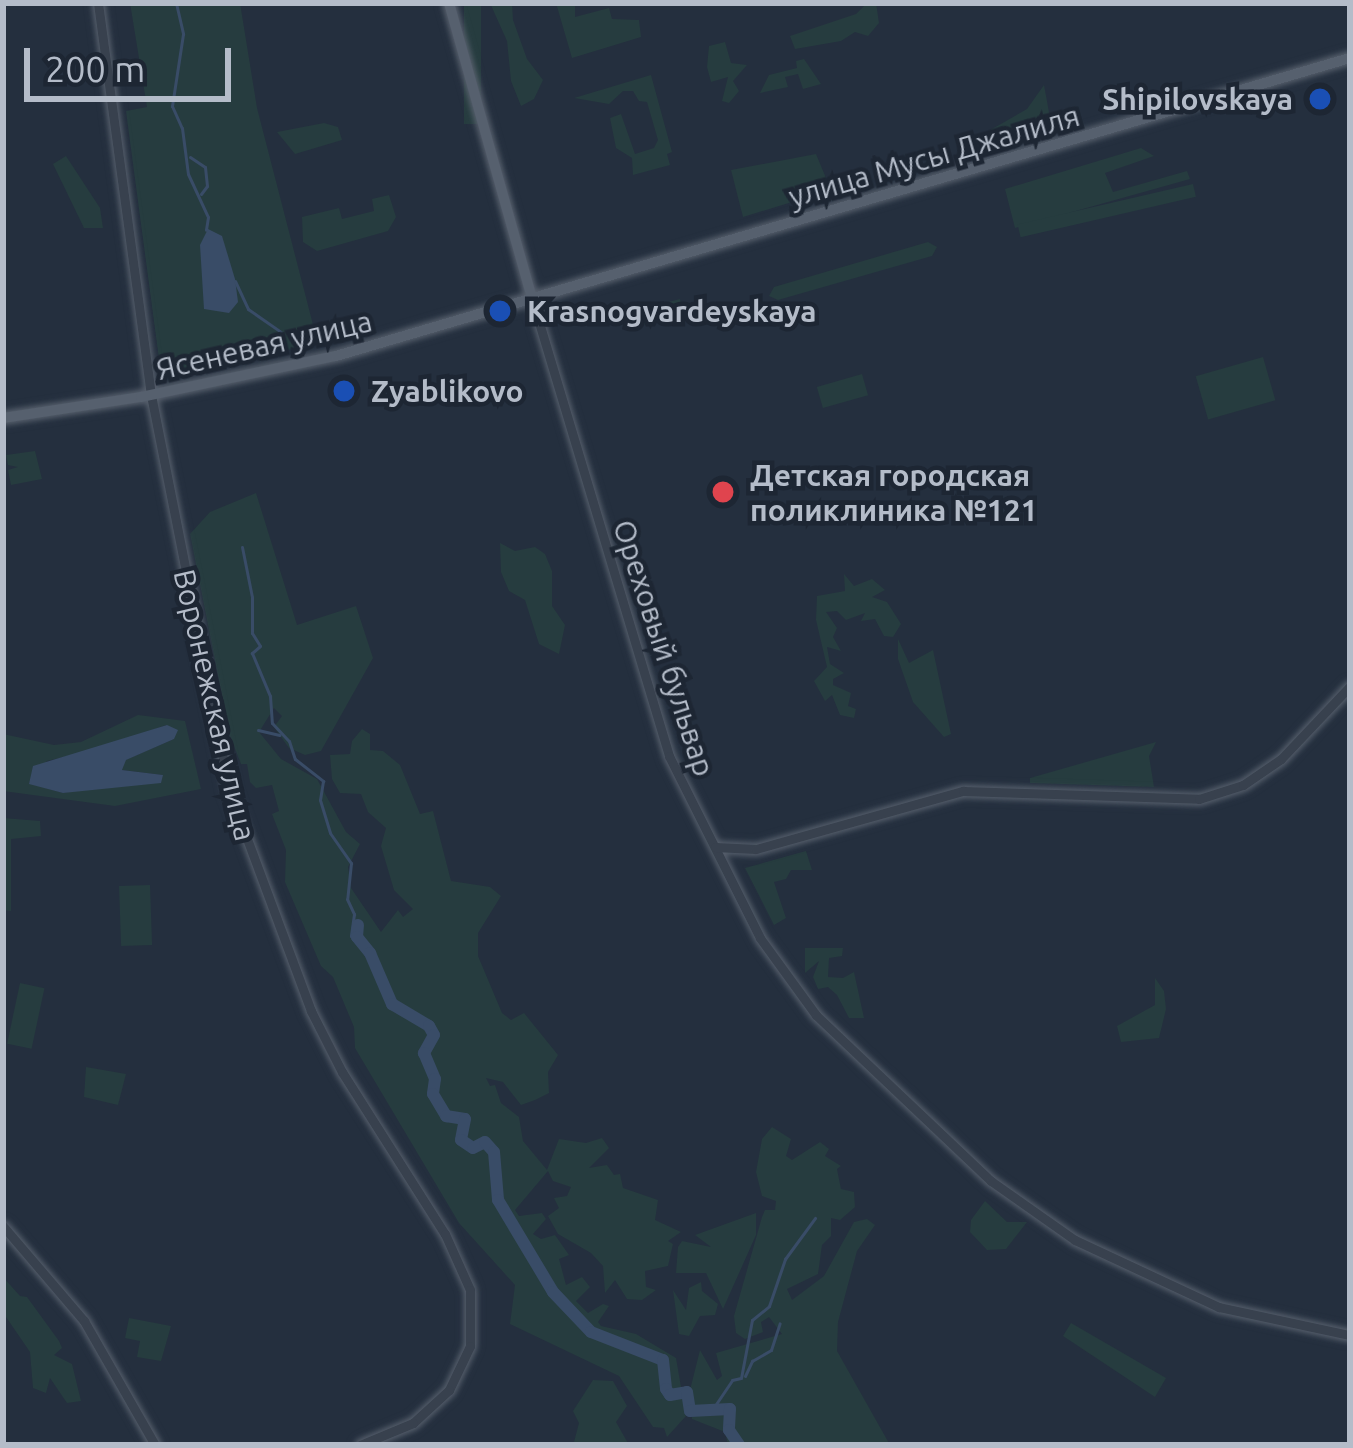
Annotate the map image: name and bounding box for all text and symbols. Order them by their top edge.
scale bar [30,24,237,98]
text: 200 m [45,48,145,89]
place label: Shipilovskaya [1102,81,1293,117]
marker: Shipilovskaya [1304,83,1336,115]
street label: улица Мусы Джалиля [784,97,1084,215]
place label: Krasnogvardeyskaya [527,293,817,329]
marker: Krasnogvardeyskaya [484,295,516,327]
street label: Ясеневая улица [153,303,375,387]
place label: Zyablikovo [371,373,524,409]
marker: Zyablikovo [328,375,360,407]
place label: Детская городская поликлиника №121 [750,457,1038,528]
marker: Детская городская поликлиника №121 [707,476,739,508]
street label: Ореховый бульвар [606,515,722,781]
street label: Воронежская улица [166,566,264,844]

